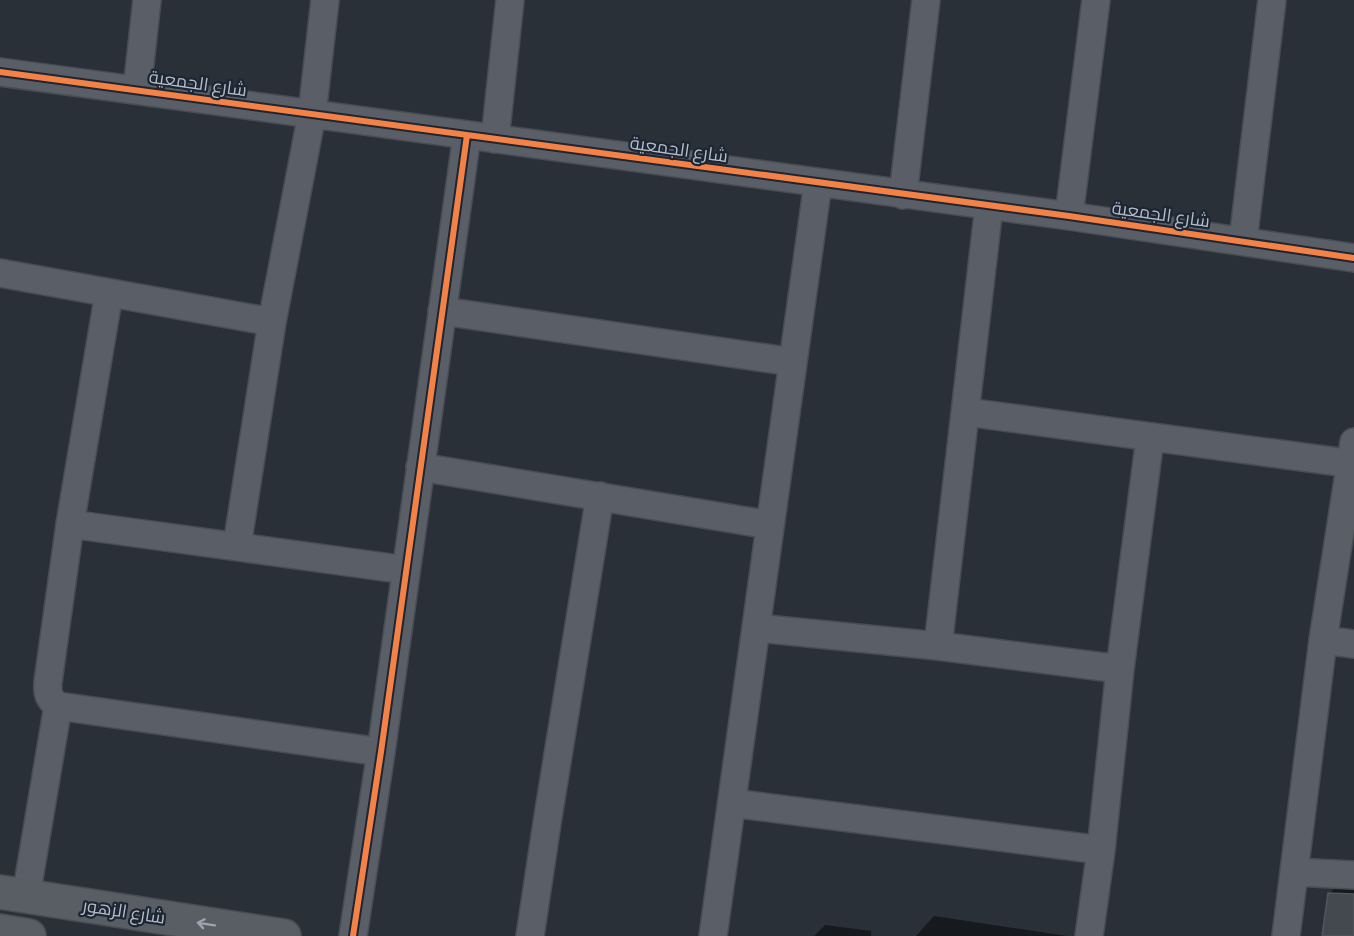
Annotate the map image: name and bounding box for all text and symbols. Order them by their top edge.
street label: شارع الجمعية [147,63,249,103]
street label: شارع الجمعية [628,129,730,169]
street label: شارع الجمعية [1110,194,1212,234]
street label: شارع الزهور [80,891,167,931]
one-way arrow [196,918,216,929]

